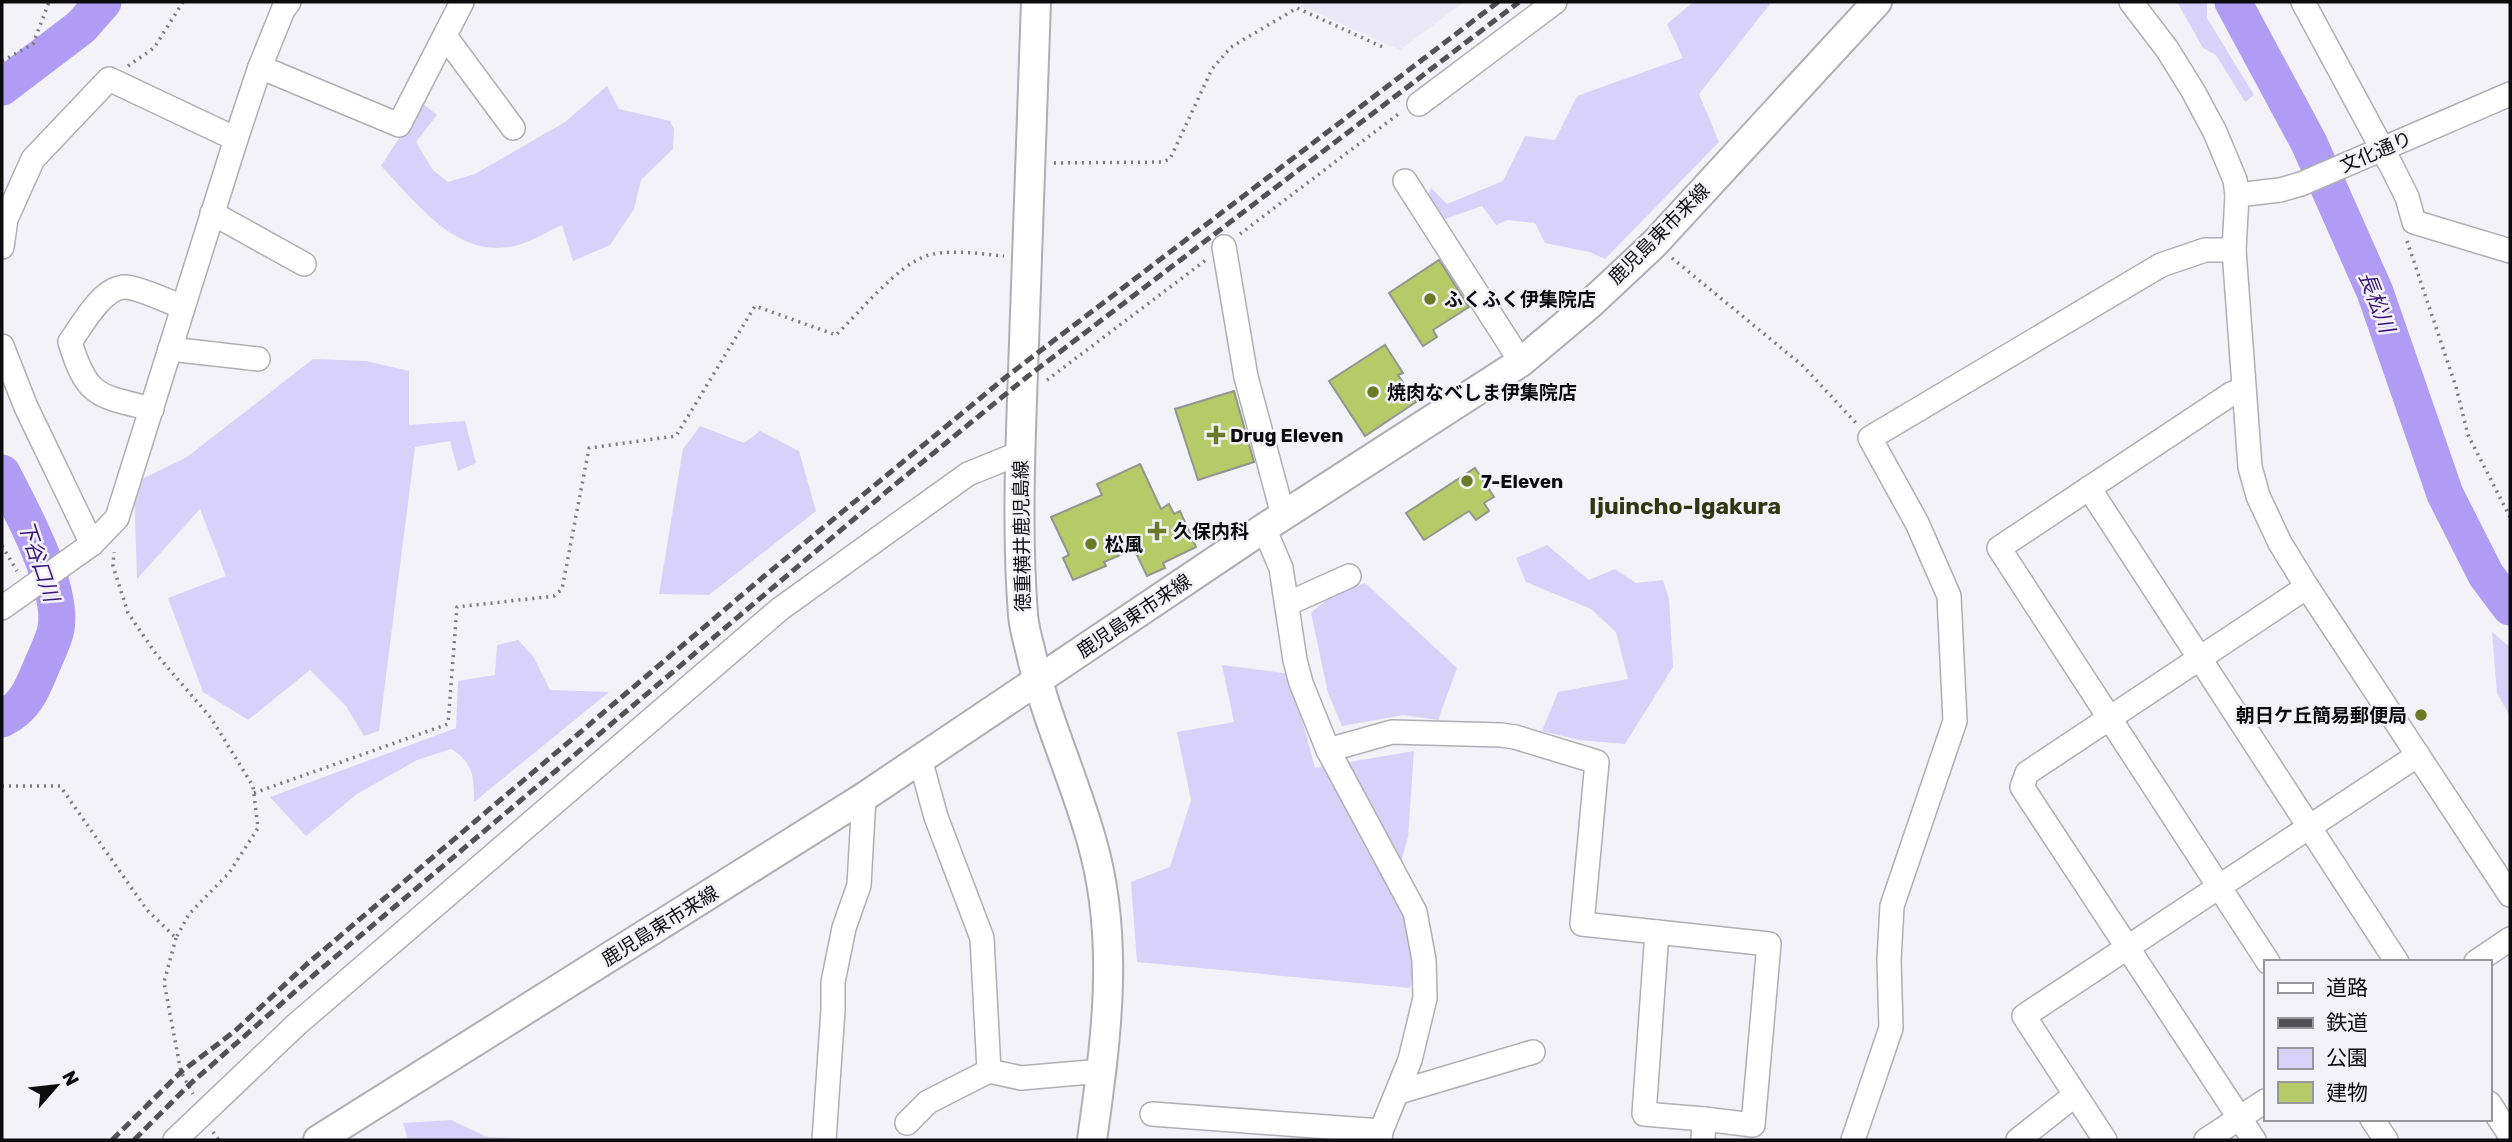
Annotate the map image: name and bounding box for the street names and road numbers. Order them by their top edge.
street label: 文化通り [2337,127,2415,177]
street label: 鹿児島東市来線 [1604,179,1714,289]
street label: 徳重横井鹿児島線 [1009,460,1035,612]
street label: 鹿児島東市来線 [1072,569,1196,663]
street label: 鹿児島東市来線 [598,881,722,971]

